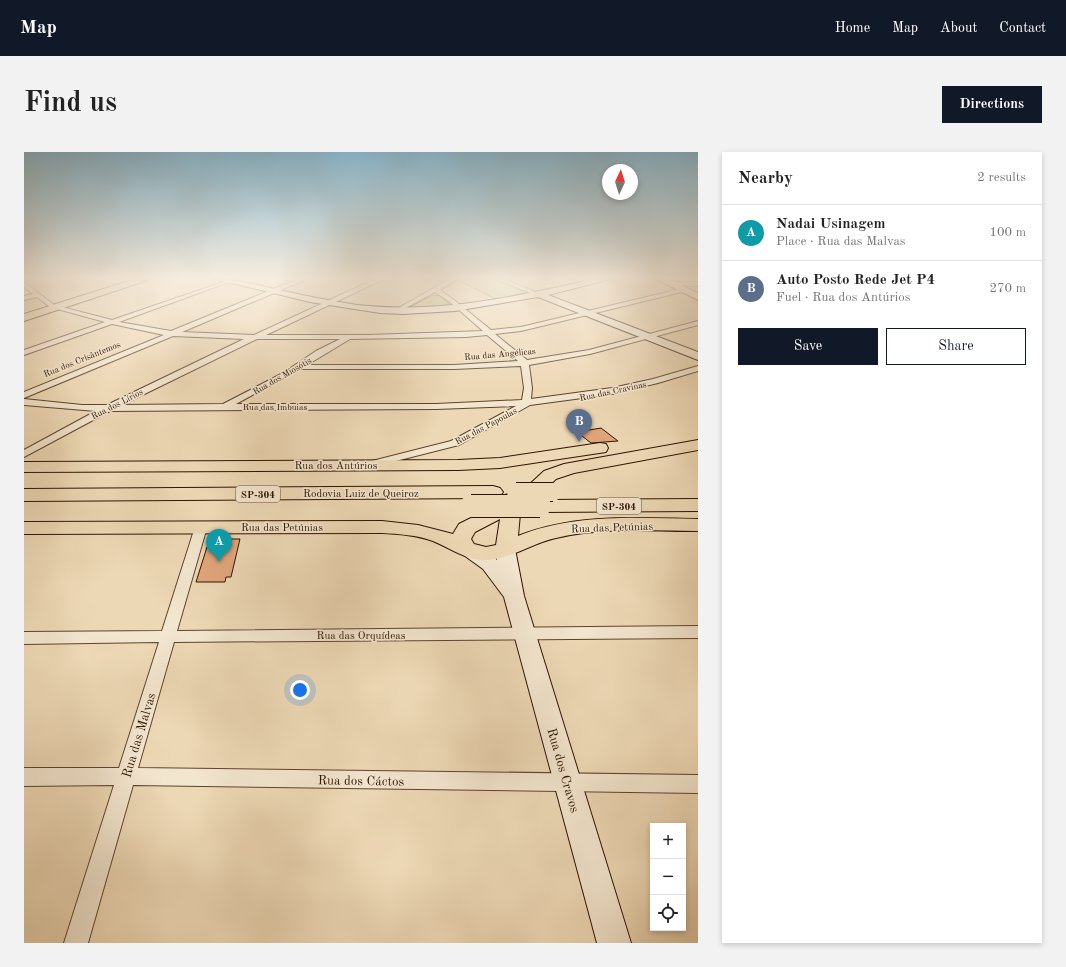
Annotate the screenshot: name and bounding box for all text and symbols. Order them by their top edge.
text: Map [20,19,57,38]
text: Home [835,21,870,35]
text: Map [892,21,918,35]
text: About [940,21,977,35]
text: Contact [999,21,1046,35]
button: Directions [942,86,1042,123]
text: Find us [24,90,117,118]
north arrow [602,164,638,200]
text: Nearby [738,170,793,187]
text: 2 results [977,171,1026,184]
text: Nadai Usinagem [776,217,886,232]
text: A [746,226,756,239]
text: 100 m [989,226,1026,239]
text: Place · Rua das Malvas [776,235,906,248]
text: Auto Posto Rede Jet P4 [776,273,935,288]
text: B [746,282,756,295]
text: 270 m [989,282,1026,295]
text: Fuel · Rua dos Antúrios [776,291,910,304]
button: Save [738,328,878,365]
button: Share [886,328,1026,365]
street label: Rua dos Crisântemos [42,340,122,379]
street label: Rua das Angélicas [464,347,536,362]
street label: Rua dos Miosótis [251,356,313,397]
street label: Rua das Cravinas [579,380,647,403]
street label: Rua dos Lírios [90,388,145,421]
street label: Rua das Imbuias [243,403,307,412]
street label: Rua das Papoulas [454,406,519,447]
pin: B [566,409,592,442]
street label: Rua dos Antúrios [294,461,378,472]
road number: SP-304 [236,486,280,502]
street label: Rodovia Luiz de Queiroz [303,489,419,500]
road number: SP-304 [597,498,641,514]
street label: Rua das Petúnias [571,522,653,535]
street label: Rua das Petúnias [241,523,323,534]
pin: A [206,529,232,562]
street label: Rua das Orquídeas [317,631,406,642]
your location [290,680,310,700]
street label: Rua das Malvas [120,691,159,779]
street label: Rua dos Cravos [544,727,581,814]
street label: Rua dos Cáctos [318,774,405,789]
map controls [650,823,686,931]
button: + [650,823,686,859]
button: − [650,859,686,895]
button: locate [650,895,686,931]

